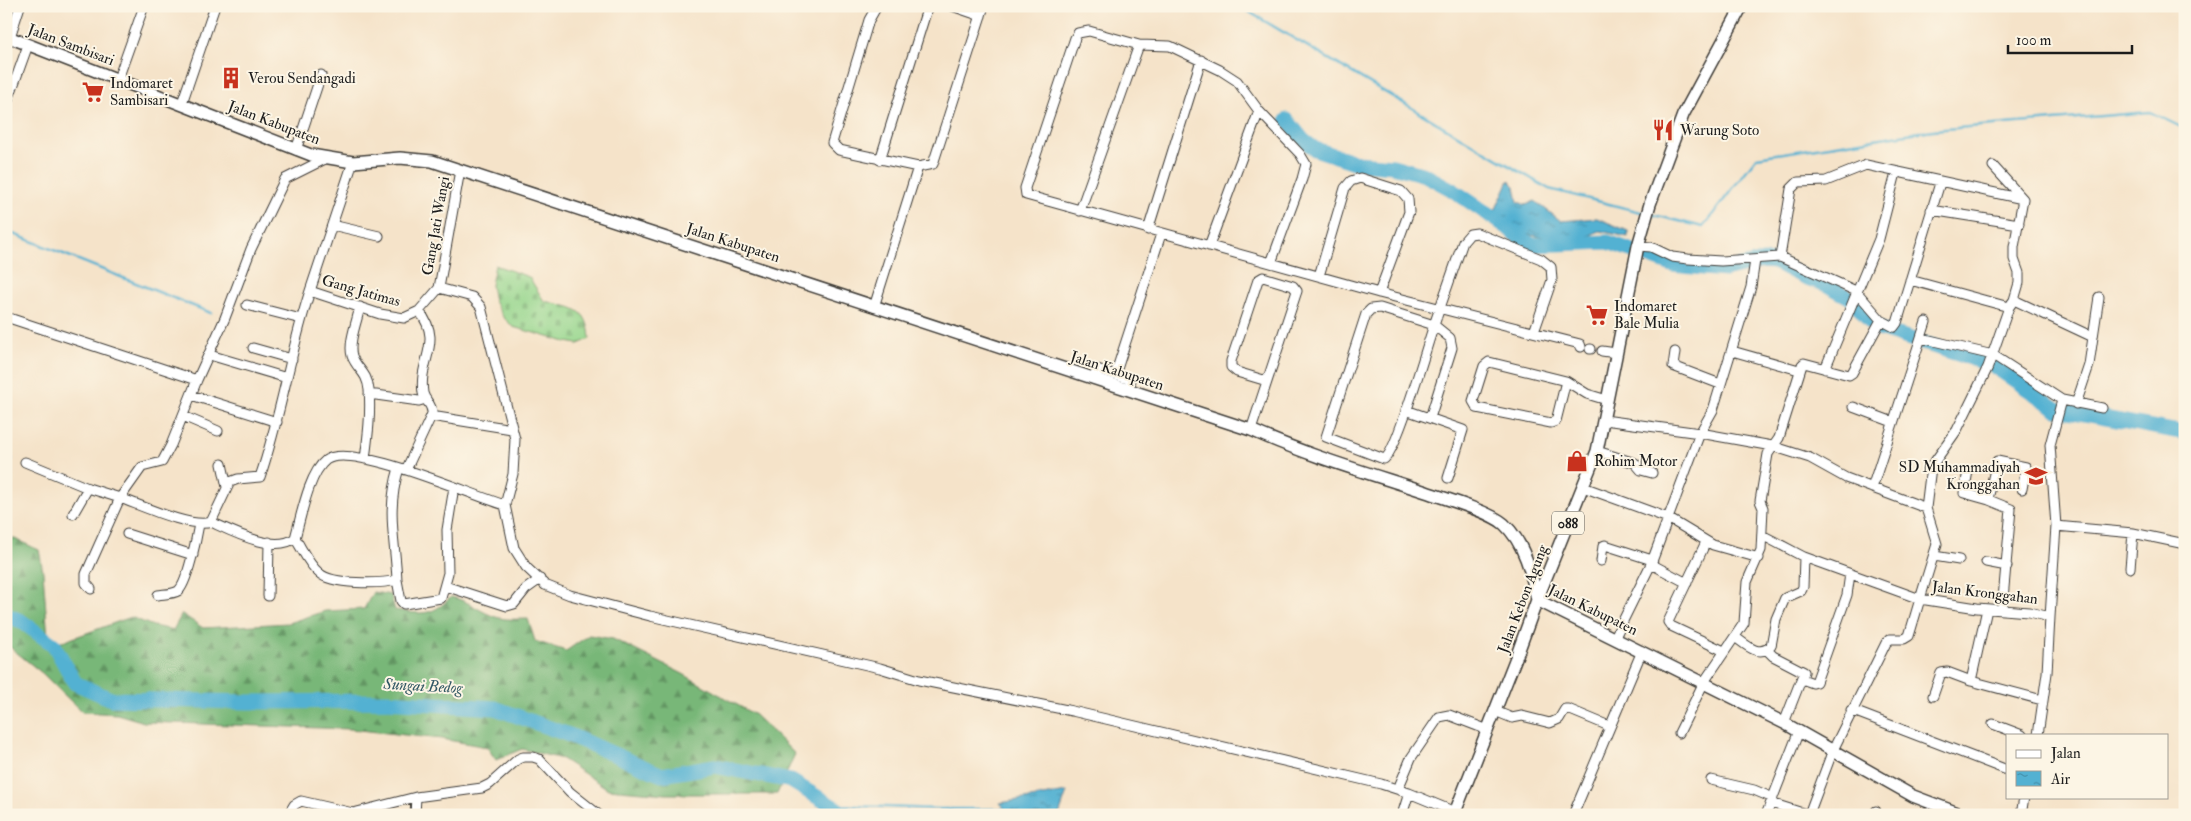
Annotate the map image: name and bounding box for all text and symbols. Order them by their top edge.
street label: Jalan Sambisari [24,19,117,71]
scale bar [2008,22,2132,54]
text: 100 m [2016,31,2052,50]
building icon: Verou Sendangadi [218,65,244,91]
place label: Verou Sendangadi [248,69,356,88]
place label: Indomaret Sambisari [110,74,173,110]
supermarket icon: Indomaret Sambisari [80,79,106,105]
street label: Jalan Kabupaten [224,96,323,150]
restaurant icon: Warung Soto [1650,117,1676,143]
place label: Warung Soto [1679,121,1759,140]
street label: Gang Jati Wangi [418,175,455,277]
street label: Jalan Kabupaten [683,219,782,268]
street label: Gang Jatimas [319,271,402,312]
place label: Indomaret Bale Mulia [1614,297,1680,333]
supermarket icon: Indomaret Bale Mulia [1584,302,1610,328]
street label: Jalan Kabupaten [1067,347,1166,396]
shop icon: Rohim Motor [1564,448,1590,474]
place label: Rohim Motor [1594,452,1678,471]
place label: SD Muhammadiyah Kronggahan [1899,458,2020,494]
school or university icon: SD Muhammadiyah Kronggahan [2023,463,2049,489]
road number: 088 [1552,512,1584,534]
street label: Jalan Kebon Agung [1493,541,1554,657]
street label: Jalan Kronggahan [1930,577,2039,610]
street label: Jalan Kabupaten [1544,580,1641,641]
water label: Sungai Bedog [382,674,464,698]
legend [2006,734,2168,798]
text: Jalan [2050,744,2081,764]
text: Air [2050,770,2071,789]

